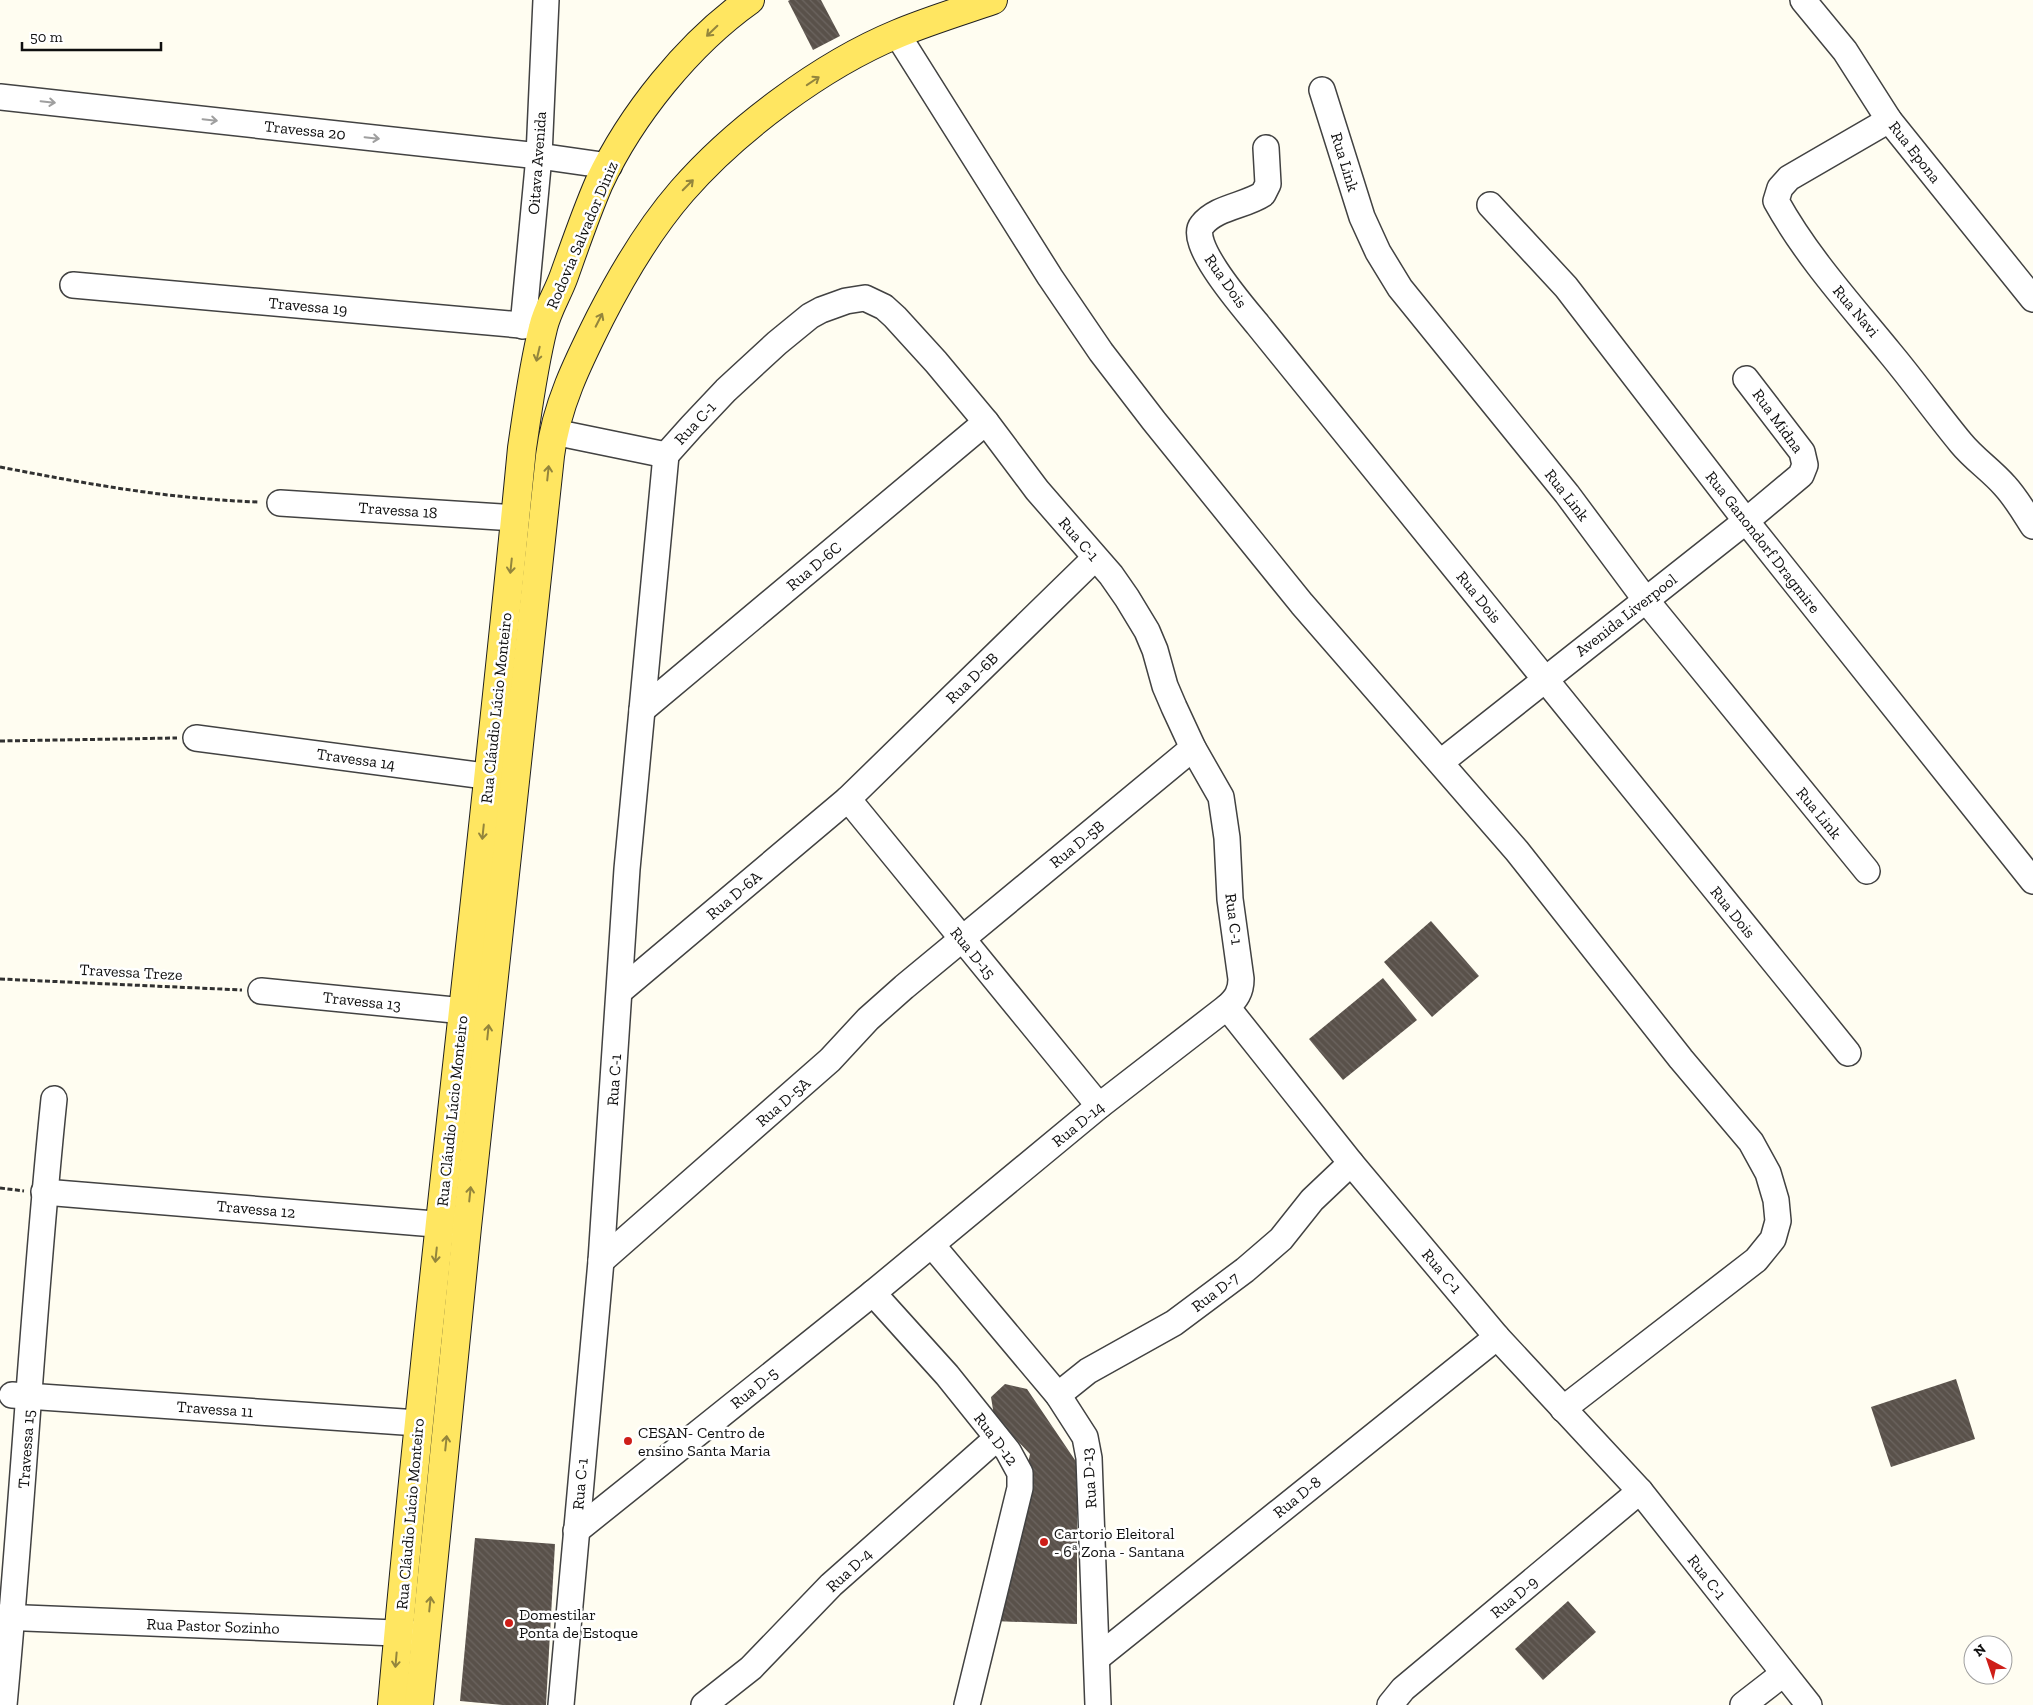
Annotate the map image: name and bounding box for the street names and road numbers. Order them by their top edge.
street label: Oitava Avenida [524,110,550,215]
street label: Travessa 20 [263,116,347,144]
street label: Rua Epona [1885,117,1945,187]
street label: Rua Link [1327,130,1363,195]
street label: Rodovia Salvador Diniz [542,158,622,312]
street label: Rua Dois [1201,250,1251,312]
street label: Rua Navi [1829,281,1883,341]
street label: Travessa 19 [268,293,348,319]
street label: Rua Midna [1748,385,1808,457]
street label: Rua C-1 [670,398,720,448]
street label: Rua Link [1541,465,1594,525]
street label: Rua Ganondorf Dragmire [1702,467,1824,617]
street label: Travessa 18 [358,498,438,522]
street label: Rua C-1 [1055,513,1103,565]
street label: Rua D-6C [783,538,845,594]
street label: Rua Dois [1452,567,1506,627]
street label: Avenida Liverpool [1572,570,1680,660]
street label: Rua Cláudio Lúcio Monteiro [477,612,515,804]
street label: Rua D-6B [942,648,1002,707]
street label: Travessa 14 [315,744,397,774]
street label: Rua Link [1792,783,1846,843]
street label: Rua D-5B [1046,816,1108,872]
street label: Rua D-6A [703,866,766,923]
street label: Rua Dois [1706,882,1760,942]
street label: Rua C-1 [1221,892,1247,946]
street label: Rua D-15 [946,923,1000,983]
street label: Travessa Treze [79,960,183,984]
street label: Travessa 13 [322,987,402,1015]
street label: Rua Cláudio Lúcio Monteiro [433,1015,471,1207]
street label: Rua C-1 [603,1053,625,1107]
street label: Rua D-5A [752,1073,814,1131]
street label: Rua D-14 [1048,1097,1108,1151]
street label: Travessa 12 [216,1196,296,1222]
street label: Rua C-1 [1418,1245,1466,1297]
street label: Rua D-7 [1188,1268,1243,1316]
street label: Rua D-5 [727,1363,781,1413]
street label: Travessa 11 [176,1397,254,1421]
street label: Travessa 15 [14,1409,38,1489]
street label: Rua D-12 [970,1409,1022,1469]
street label: Rua Cláudio Lúcio Monteiro [392,1418,428,1610]
street label: Rua D-13 [1077,1447,1101,1509]
street label: Rua C-1 [568,1457,592,1511]
street label: Rua D-8 [1269,1472,1325,1522]
street label: Rua D-4 [822,1544,876,1596]
street label: Rua C-1 [1684,1551,1730,1603]
street label: Rua D-9 [1487,1572,1541,1622]
street label: Rua Pastor Sozinho [146,1614,280,1638]

